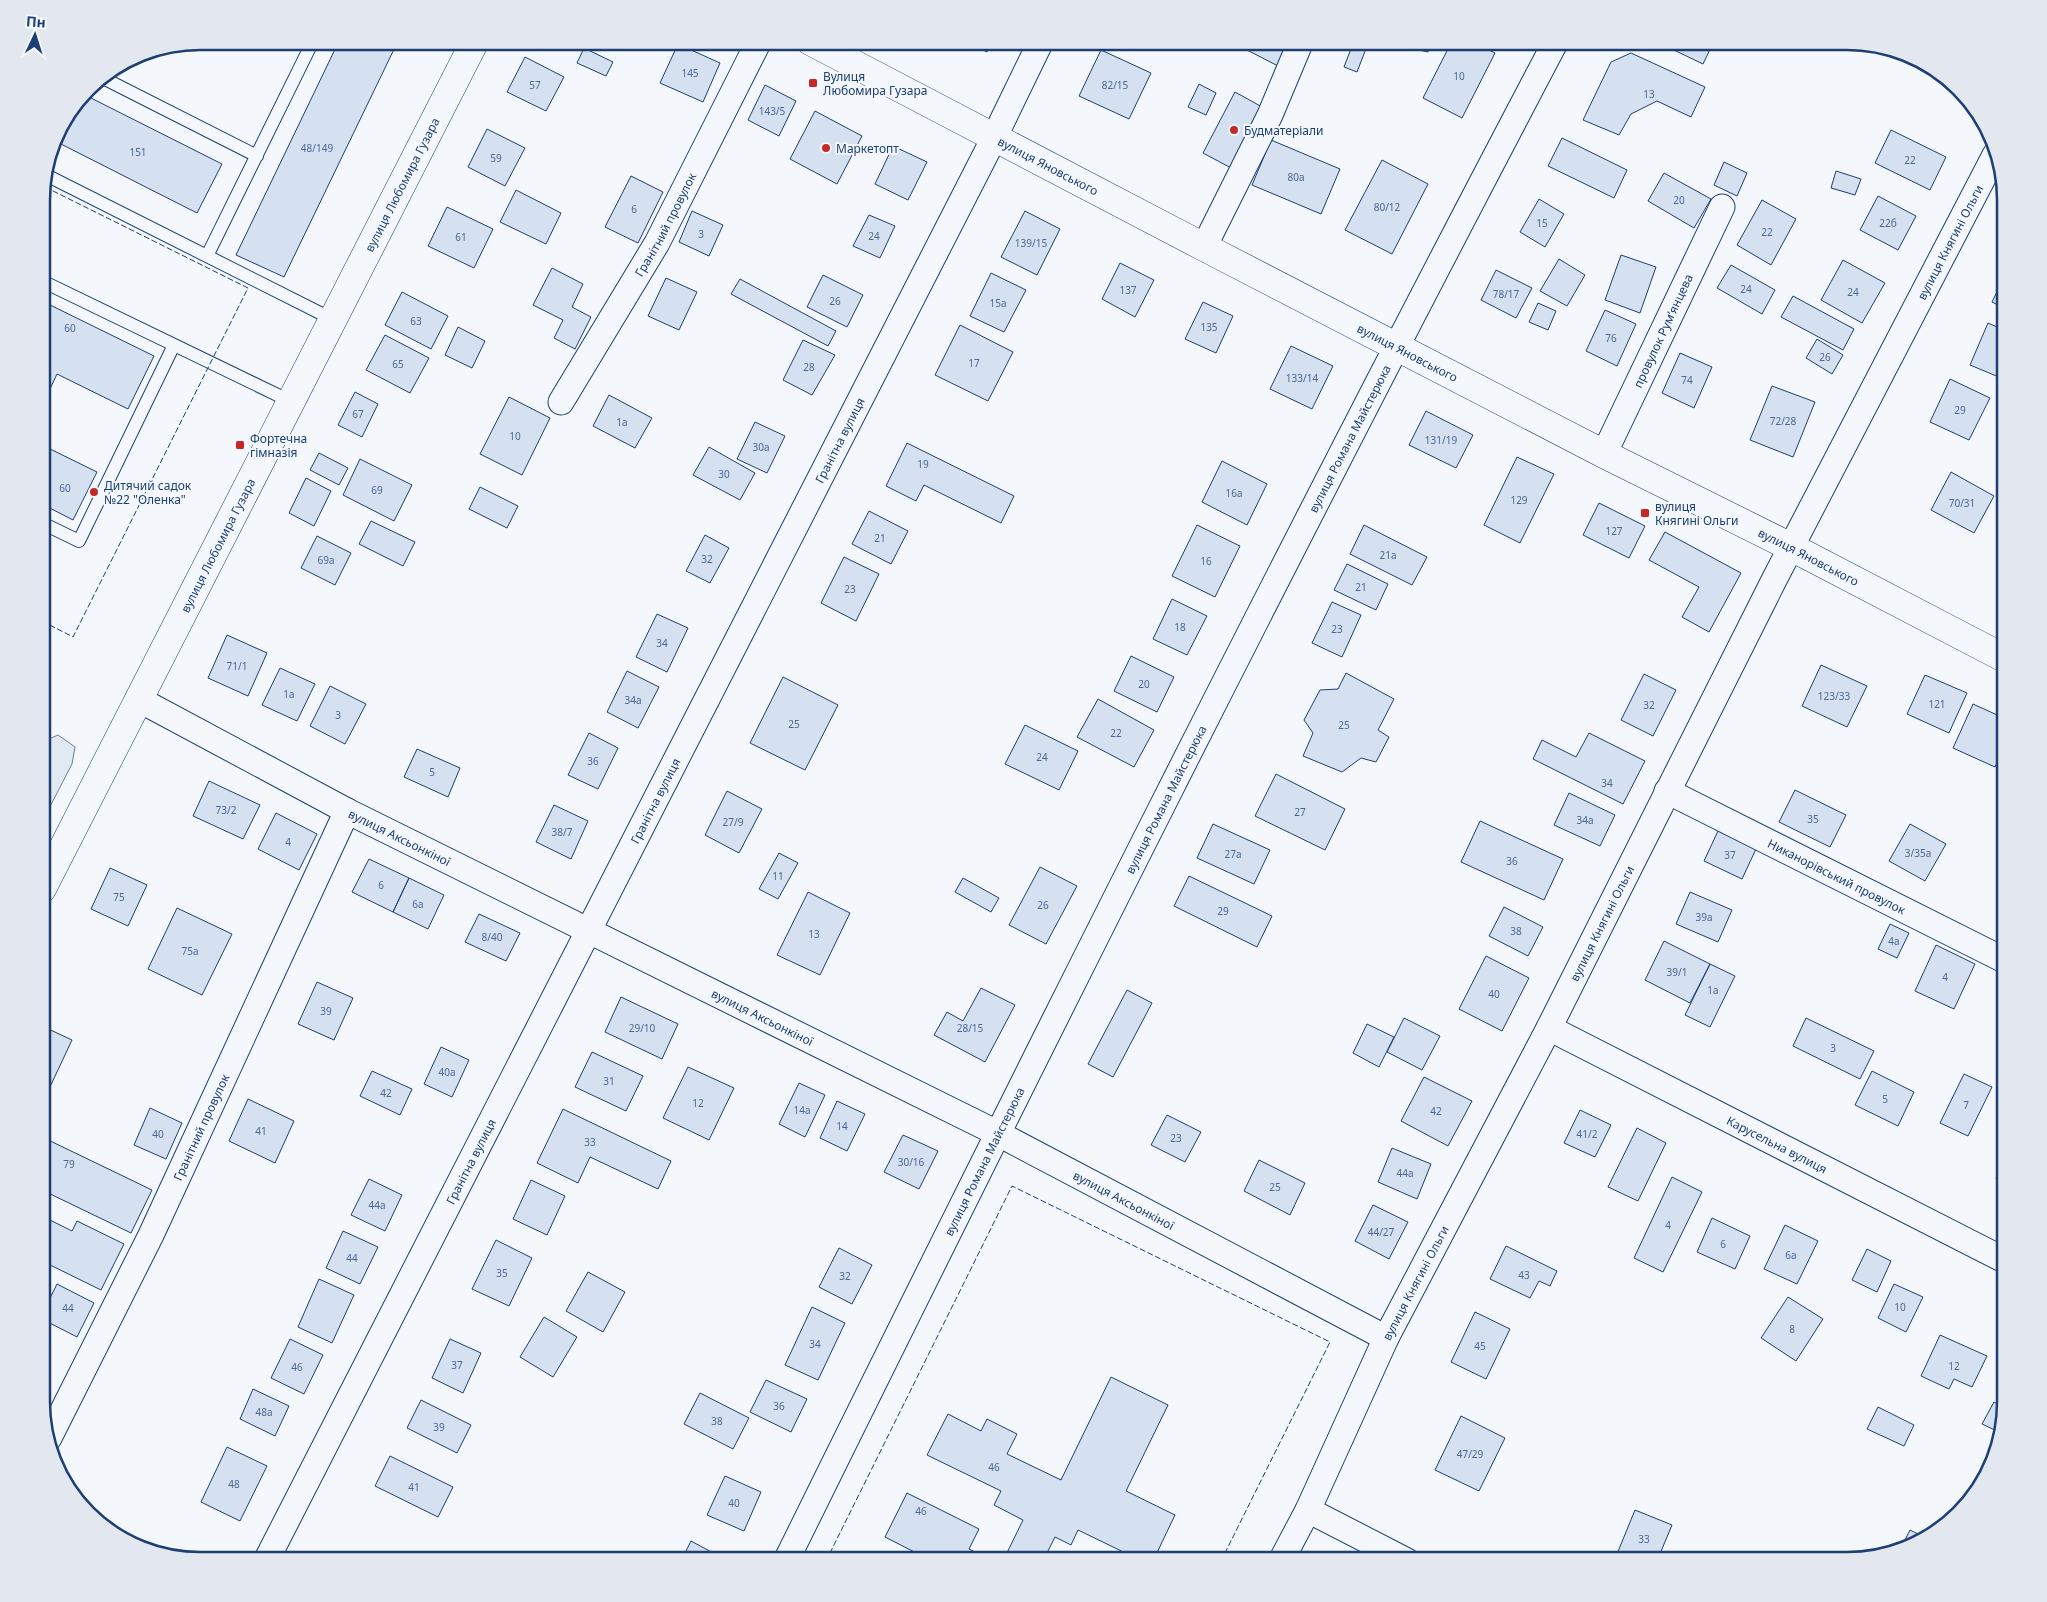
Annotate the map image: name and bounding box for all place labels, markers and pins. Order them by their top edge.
place label: Вулиця Любомира Гузара [823,68,928,99]
marker: Вулиця Любомира Гузара [807,77,819,89]
place label: Будматеріали [1244,122,1323,139]
marker: Будматеріали [1228,124,1240,136]
place label: Маркетопт [836,140,899,157]
marker: Маркетопт [820,142,832,154]
place label: Фортечна гімназія [250,430,307,461]
marker: Фортечна гімназія [234,439,246,451]
place label: Дитячий садок №22 "Оленка" [104,477,192,508]
marker: Дитячий садок №22 "Оленка" [88,486,100,498]
place label: вулиця Княгині Ольги [1655,498,1738,529]
marker: вулиця Княгині Ольги [1639,507,1651,519]

